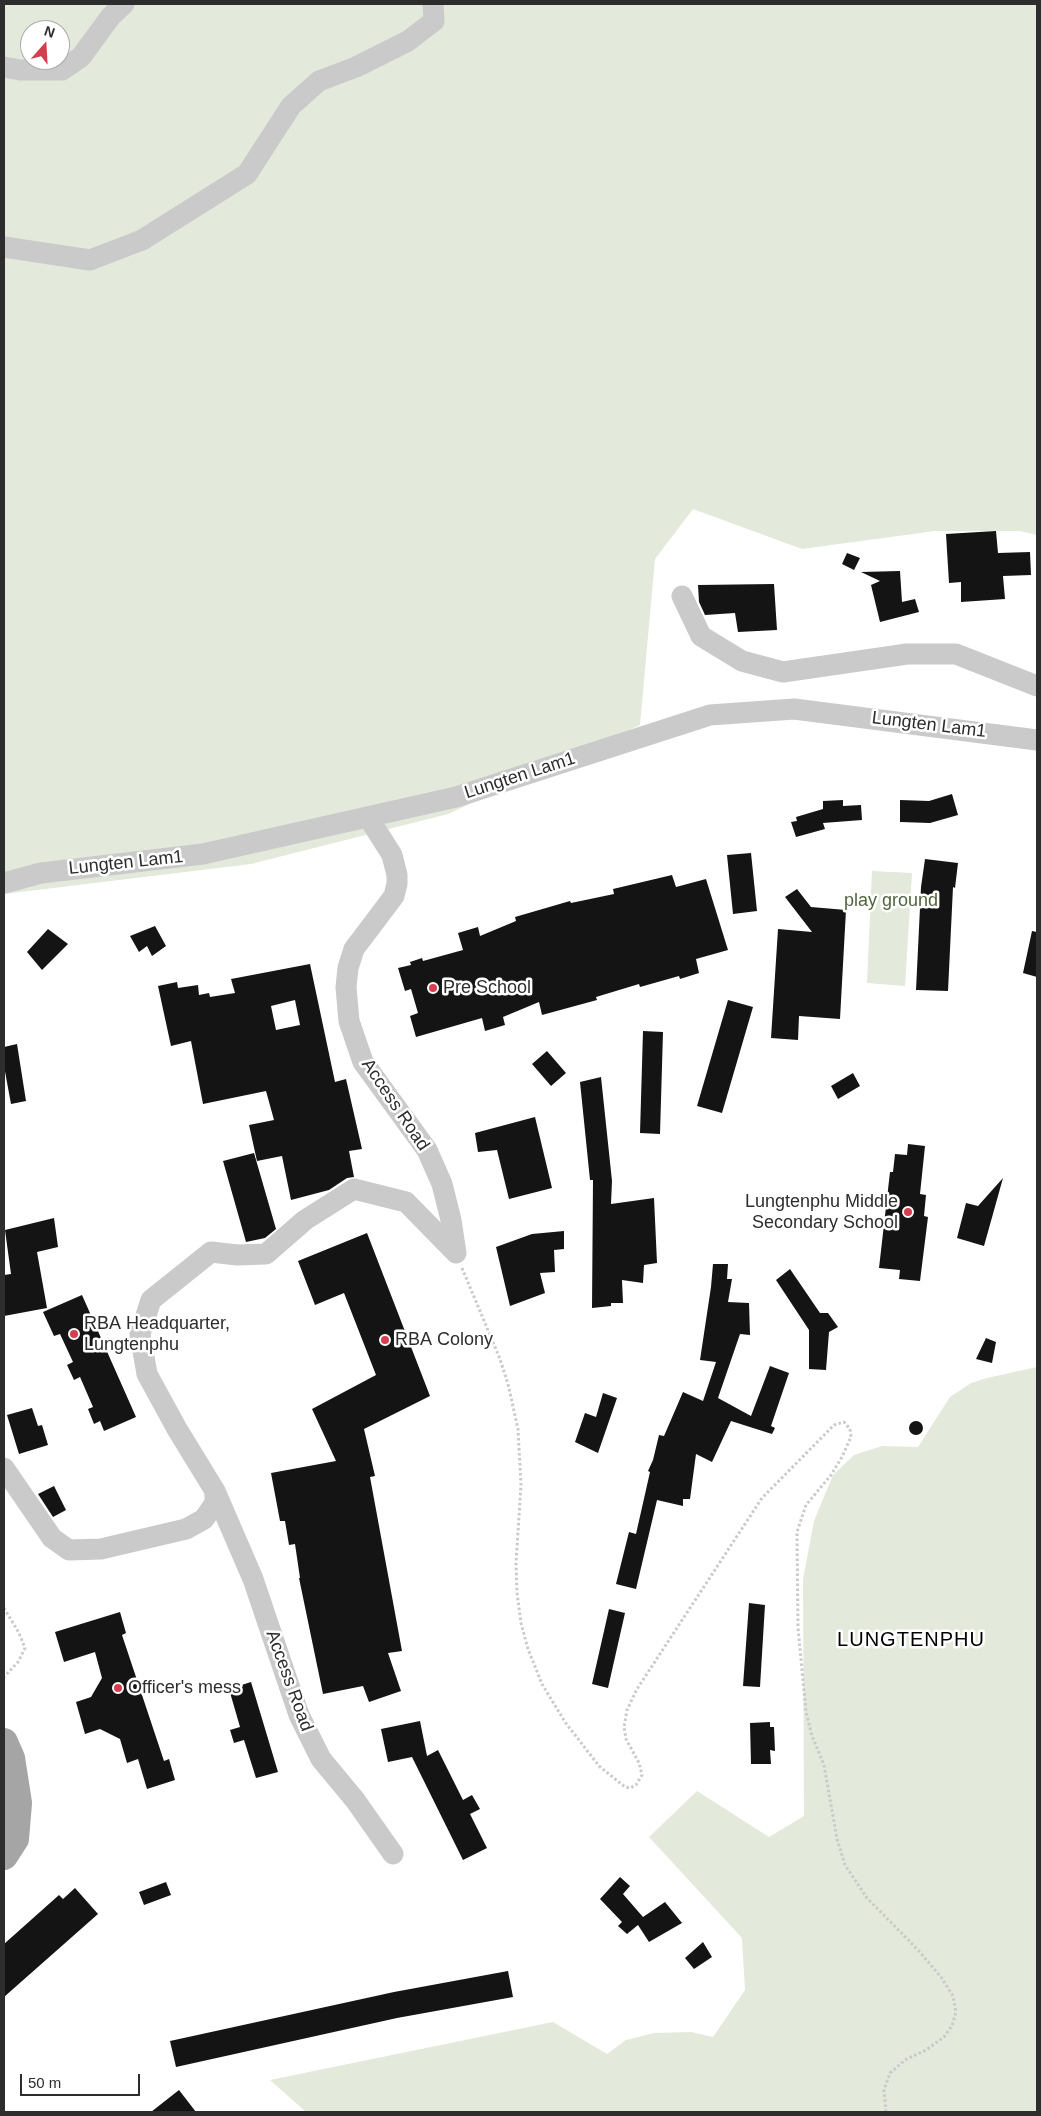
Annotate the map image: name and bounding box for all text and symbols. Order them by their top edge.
north arrow [20,20,70,70]
text: N [42,23,57,41]
street label: Lungten Lam1 [871,707,987,743]
street label: Lungten Lam1 [462,748,578,804]
street label: Lungten Lam1 [68,846,184,880]
park label: play ground [844,890,938,912]
place label: Pre School [443,977,531,999]
marker: Pre School [427,982,439,994]
street label: Access Road [356,1055,434,1155]
place label: Lungtenphu Middle Secondary School [745,1191,898,1234]
marker: Lungtenphu Middle Secondary School [902,1206,914,1218]
place label: RBA Headquarter, Lungtenphu [84,1313,230,1356]
marker: RBA Headquarter, Lungtenphu [68,1328,80,1340]
place label: RBA Colony [395,1329,493,1351]
marker: RBA Colony [379,1334,391,1346]
street label: Access Road [261,1627,317,1735]
district label: LUNGTENPHU [836,1628,986,1652]
place label: Officer's mess [128,1677,241,1699]
marker: Officer's mess [112,1682,124,1694]
scale bar [22,2064,142,2096]
text: 50 m [28,2074,61,2091]

